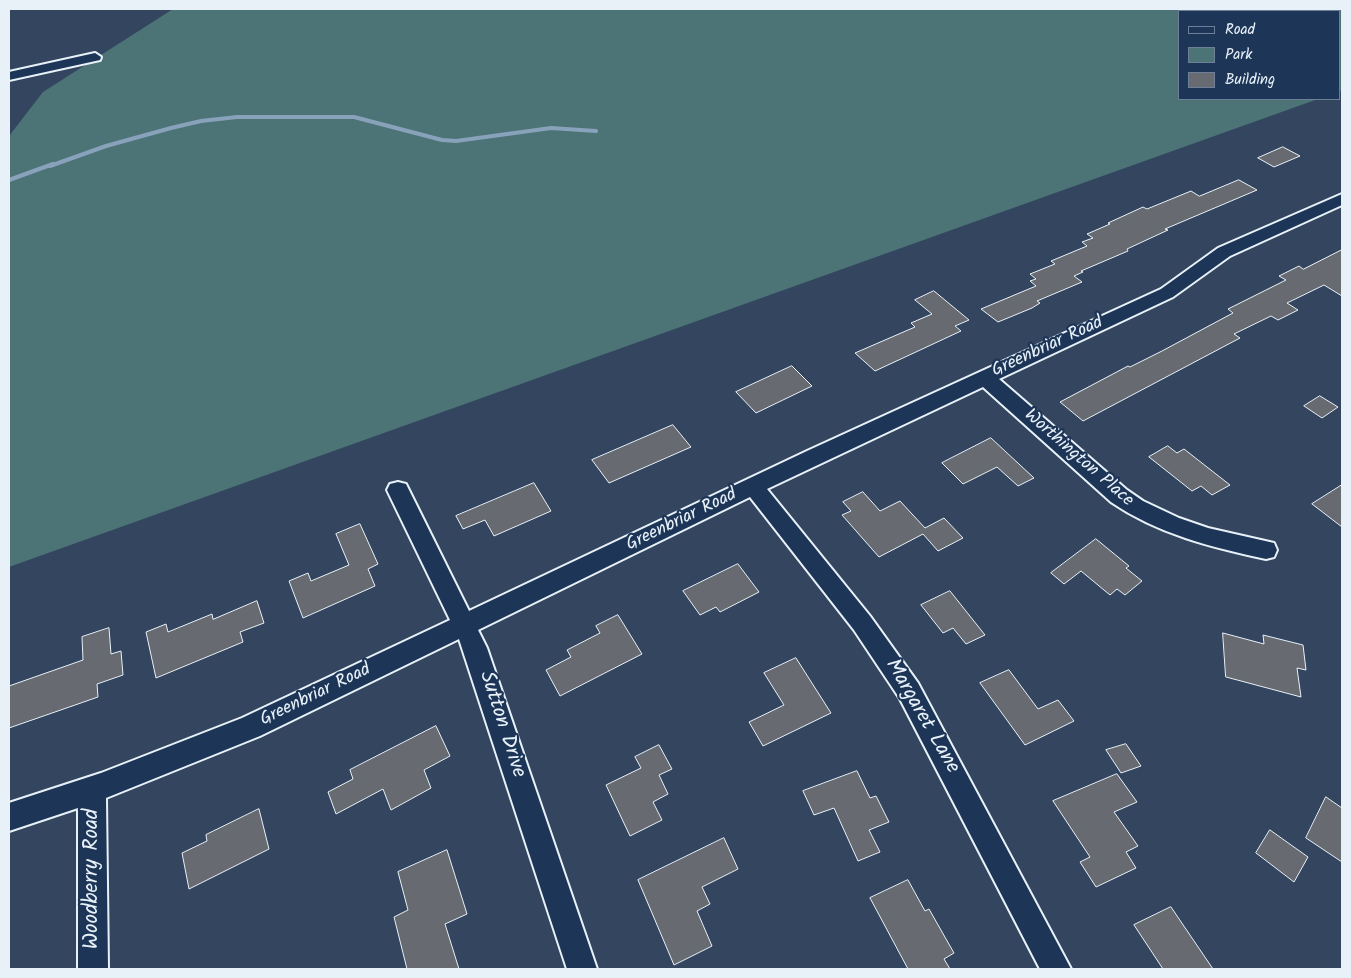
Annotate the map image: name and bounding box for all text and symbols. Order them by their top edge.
legend [1178,10,1341,100]
text: Road [1225,18,1255,42]
text: Park [1225,43,1252,67]
text: Building [1225,68,1275,92]
street label: Greenbriar Road [989,313,1107,383]
street label: Worthington Place [1019,406,1137,512]
street label: Greenbriar Road [623,485,741,557]
street label: Margaret Lane [878,655,964,779]
street label: Greenbriar Road [257,660,375,732]
street label: Sutton Drive [472,669,530,781]
street label: Woodberry Road [80,809,106,949]

